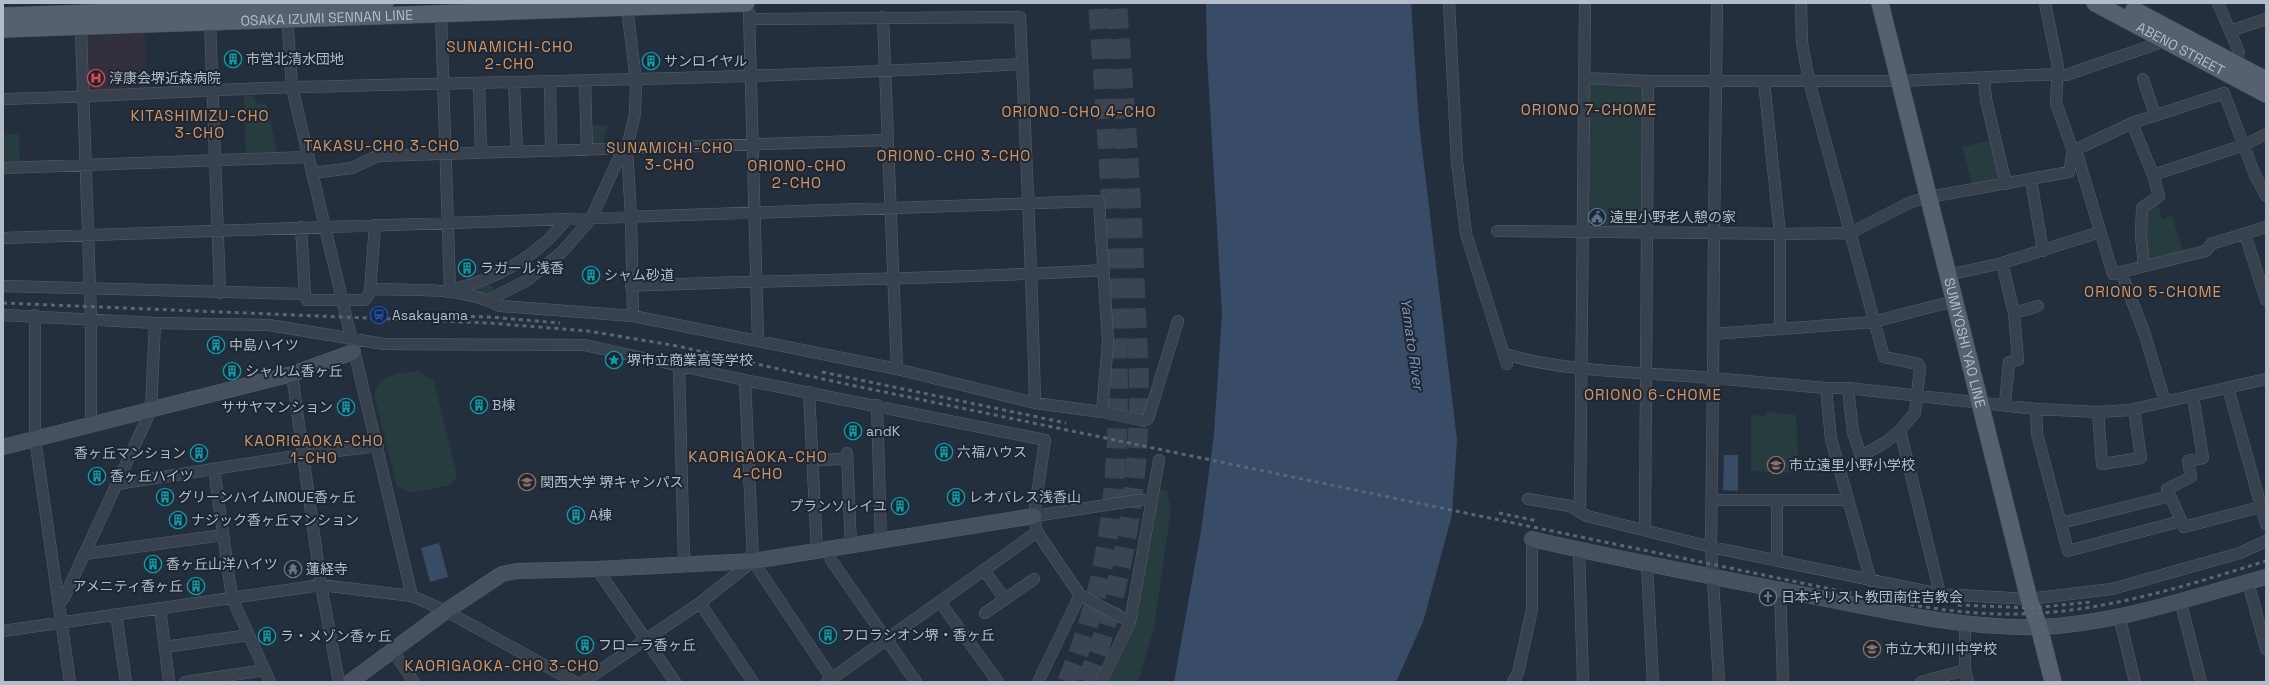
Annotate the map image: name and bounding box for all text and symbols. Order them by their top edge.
street label: OSAKA IZUMI SENNAN LINE [240,6,413,30]
street label: ABENO STREET [2133,18,2228,79]
district label: SUNAMICHI-CHO 2-CHO [446,37,574,73]
building icon: 市営北清水団地 [223,49,243,69]
place label: 市営北清水団地 [246,50,344,68]
building icon: サンロイヤル [641,51,661,71]
place label: サンロイヤル [664,52,748,70]
hospital icon: 淳康会堺近森病院 [86,68,106,88]
place label: 淳康会堺近森病院 [109,69,221,87]
district label: ORIONO 7-CHOME [1521,100,1657,119]
district label: ORIONO-CHO 4-CHO [1001,102,1157,121]
district label: KITASHIMIZU-CHO 3-CHO [130,106,270,142]
district label: TAKASU-CHO 3-CHO [304,136,460,155]
district label: SUNAMICHI-CHO 3-CHO [606,138,734,174]
district label: ORIONO-CHO 3-CHO [877,146,1031,165]
district label: ORIONO-CHO 2-CHO [747,156,847,192]
public building icon: 遠里小野老人憩の家 [1587,207,1607,227]
place label: 遠里小野老人憩の家 [1610,208,1736,226]
building icon: ラガール浅香 [457,258,477,278]
place label: ラガール浅香 [480,259,564,277]
building icon: シャム砂道 [581,265,601,285]
place label: シャム砂道 [604,266,674,284]
street label: SUMIYOSHI YAO LINE [1940,276,1990,409]
district label: ORIONO 5-CHOME [2084,282,2222,301]
water label: Yamato River [1397,297,1429,393]
station icon: Asakayama [369,305,389,325]
place label: Asakayama [392,306,468,324]
building icon: 中島ハイツ [206,335,226,355]
place label: 中島ハイツ [229,336,299,354]
place icon: 堺市立商業高等学校 [604,350,624,370]
place label: 堺市立商業高等学校 [627,351,753,369]
building icon: シャルム香ヶ丘 [222,361,242,381]
place label: シャルム香ヶ丘 [245,362,343,380]
district label: ORIONO 6-CHOME [1584,385,1722,404]
building icon: B棟 [469,395,489,415]
place label: B棟 [492,396,515,414]
building icon: ササヤマンション [336,397,356,417]
place label: ササヤマンション [221,398,333,416]
building icon: andK [843,421,863,441]
place label: andK [866,422,901,440]
district label: KAORIGAOKA-CHO 1-CHO [244,431,384,467]
building icon: 六福ハウス [934,442,954,462]
building icon: 香ヶ丘マンション [189,443,209,463]
place label: 六福ハウス [957,443,1027,461]
place label: 香ヶ丘マンション [74,444,186,462]
district label: KAORIGAOKA-CHO 4-CHO [688,447,828,483]
school or university icon: 市立遠里小野小学校 [1766,455,1786,475]
place label: 市立遠里小野小学校 [1789,456,1915,474]
building icon: 香ヶ丘ハイツ [87,466,107,486]
place label: 香ヶ丘ハイツ [110,467,194,485]
school or university icon: 関西大学 堺キャンパス [517,472,537,492]
place label: 関西大学 堺キャンパス [540,473,684,491]
building icon: グリーンハイムINOUE香ヶ丘 [155,487,175,507]
building icon: レオパレス浅香山 [946,487,966,507]
place label: グリーンハイムINOUE香ヶ丘 [178,488,356,506]
place label: レオパレス浅香山 [969,488,1081,506]
building icon: プランソレイユ [890,496,910,516]
place label: プランソレイユ [789,497,887,515]
building icon: A棟 [566,505,586,525]
place label: A棟 [589,506,612,524]
building icon: ナジック香ヶ丘マンション [168,510,188,530]
place label: ナジック香ヶ丘マンション [191,511,359,529]
building icon: 香ヶ丘山洋ハイツ [143,554,163,574]
place label: 香ヶ丘山洋ハイツ [166,555,278,573]
temple icon: 蓮経寺 [283,559,303,579]
place label: 蓮経寺 [306,560,348,578]
building icon: アメニティ香ヶ丘 [186,576,206,596]
place label: アメニティ香ヶ丘 [73,577,183,595]
church icon: 日本キリスト教団南住吉教会 [1758,587,1778,607]
place label: 日本キリスト教団南住吉教会 [1781,588,1963,606]
building icon: フロラシオン堺・香ヶ丘 [818,625,838,645]
building icon: ラ・メゾン香ヶ丘 [257,626,277,646]
place label: フロラシオン堺・香ヶ丘 [841,626,995,644]
place label: ラ・メゾン香ヶ丘 [280,627,392,645]
building icon: フローラ香ヶ丘 [575,635,595,655]
place label: フローラ香ヶ丘 [598,636,696,654]
school or university icon: 市立大和川中学校 [1862,639,1882,659]
place label: 市立大和川中学校 [1885,640,1997,658]
district label: KAORIGAOKA-CHO 3-CHO [405,656,599,675]

